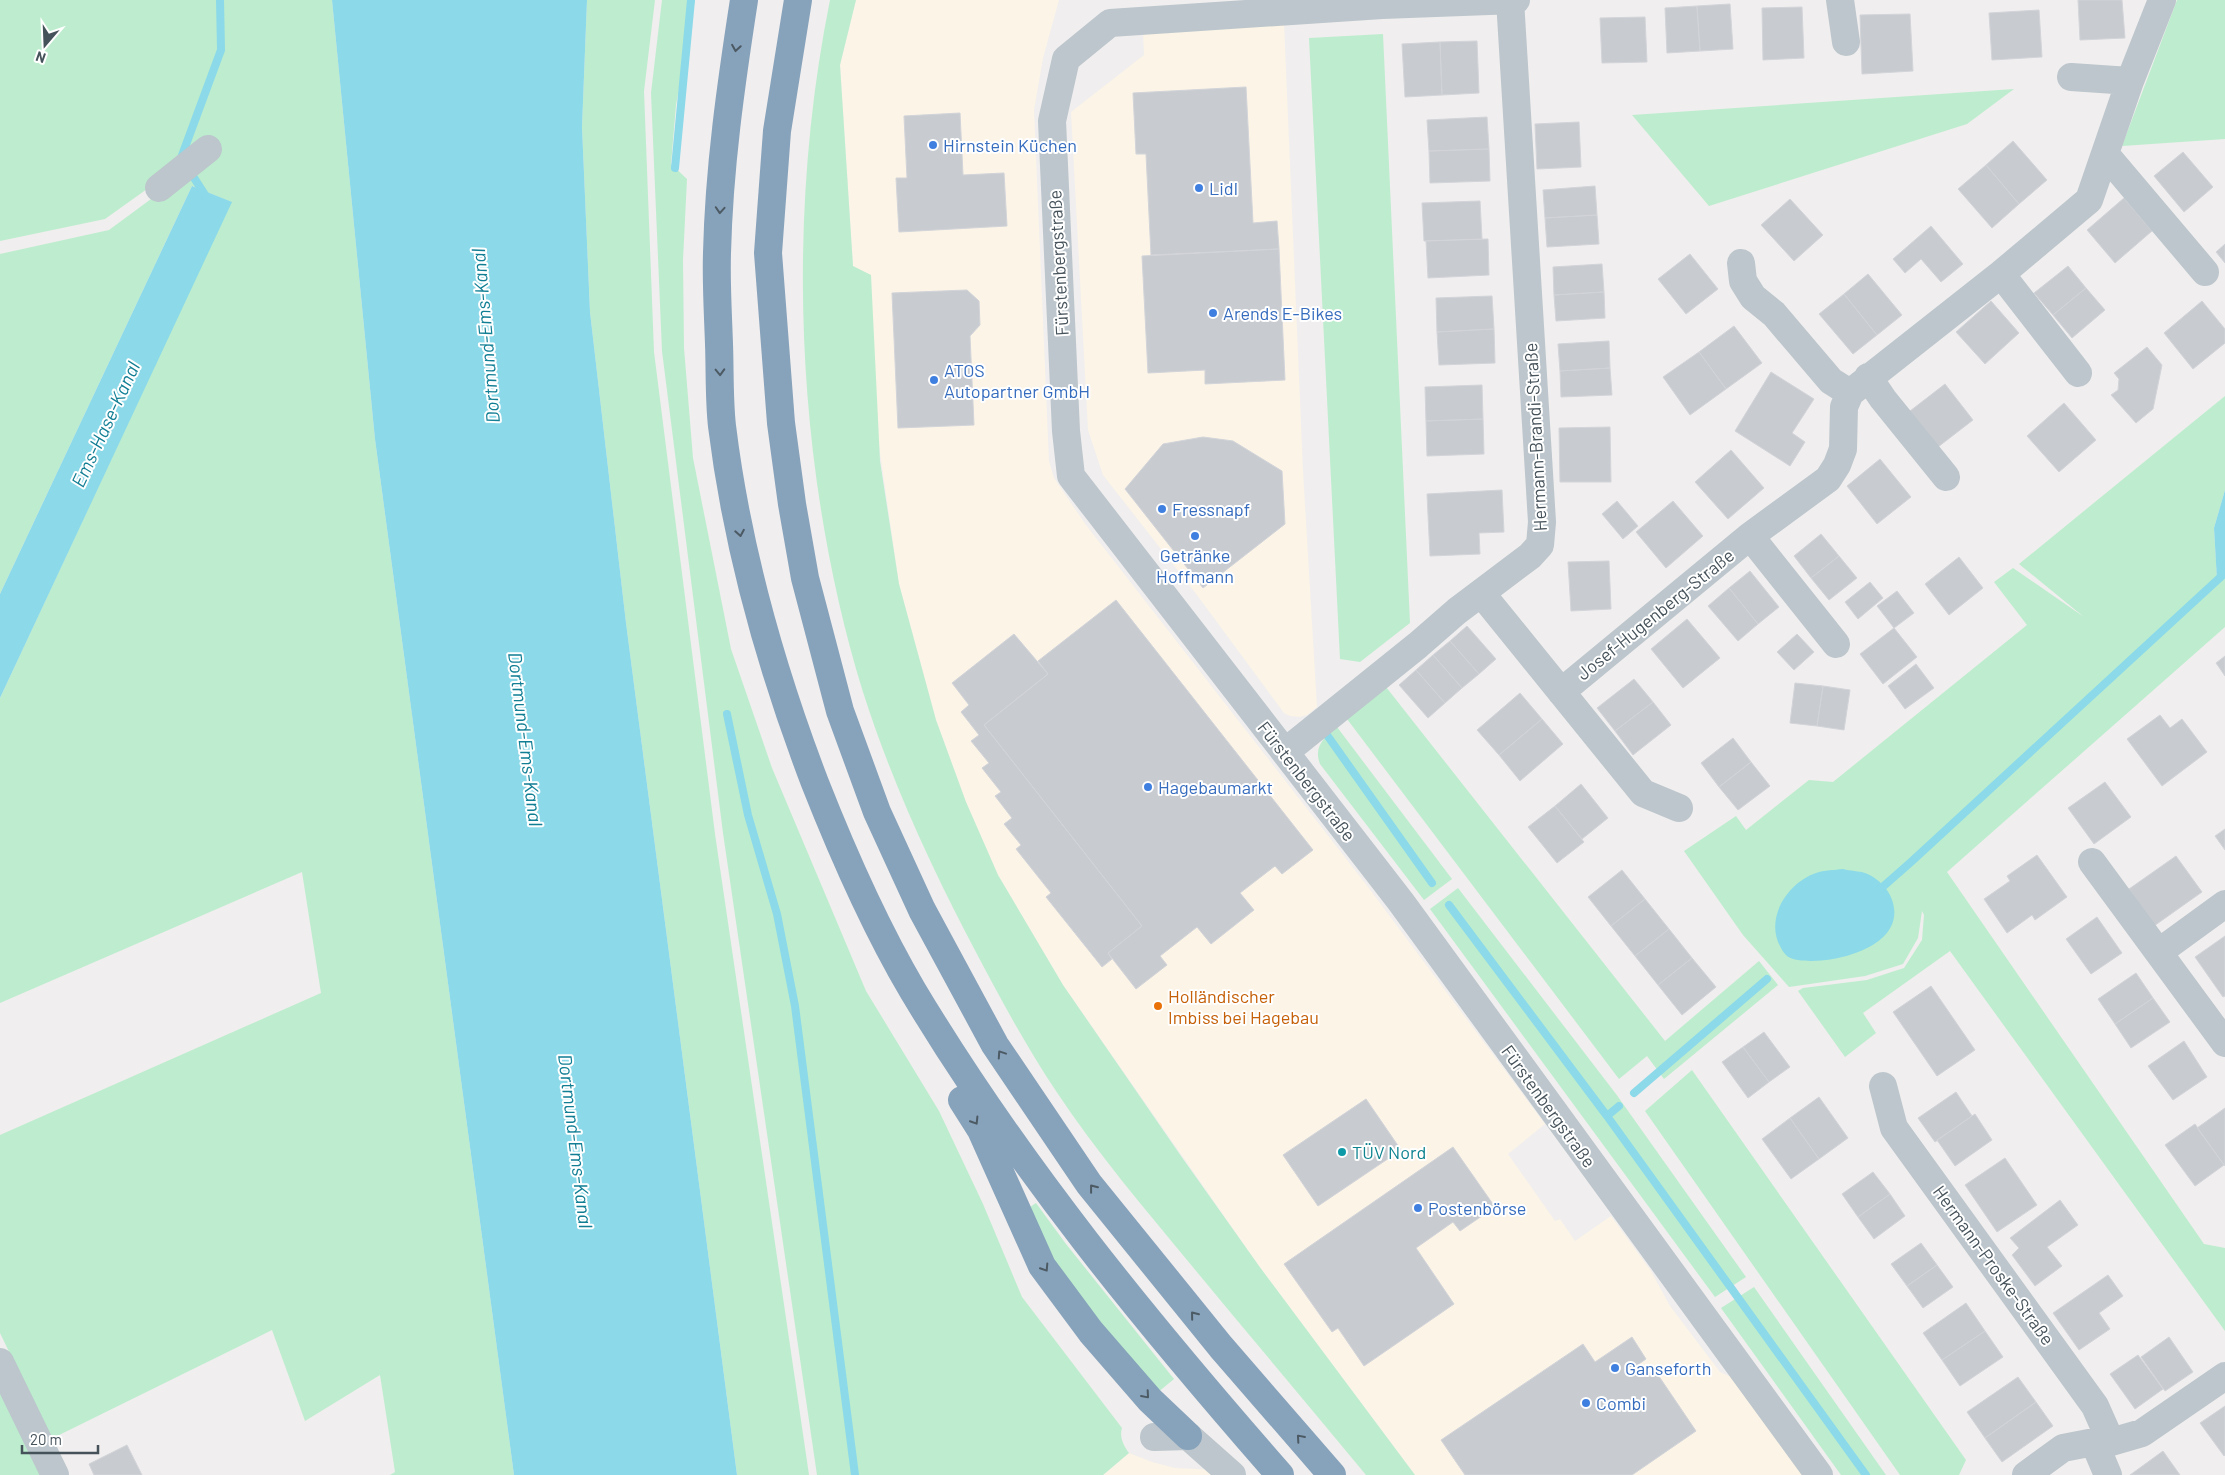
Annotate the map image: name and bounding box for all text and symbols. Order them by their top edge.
north arrow [20,20,70,70]
one-way arrow [732,44,742,53]
text: N [33,48,48,67]
place label: Hirnstein Küchen [943,134,1077,156]
marker: Hirnstein Küchen [927,139,939,151]
place label: Lidl [1209,177,1238,199]
marker: Lidl [1193,182,1205,194]
street label: Fürstenbergstraße [1043,190,1073,336]
one-way arrow [714,206,725,214]
water label: Dortmund-Ems-Kanal [466,247,504,424]
place label: Arends E-Bikes [1223,302,1342,324]
marker: Arends E-Bikes [1207,307,1219,319]
street label: Hermann-Brandi-Straße [1519,342,1551,532]
water label: Ems-Hase-Kanal [66,357,144,490]
place label: ATOS Autopartner GmbH [944,359,1090,402]
one-way arrow [715,368,725,376]
marker: ATOS Autopartner GmbH [928,374,940,386]
place label: Fressnapf [1172,498,1250,520]
marker: Fressnapf [1156,503,1168,515]
one-way arrow [735,529,745,537]
marker: Getränke Hoffmann [1189,530,1201,542]
place label: Getränke Hoffmann [1156,544,1234,587]
street label: Josef-Hugenberg-Straße [1572,544,1738,684]
water label: Dortmund-Ems-Kanal [504,651,548,828]
street label: Fürstenbergstraße [1253,717,1361,845]
place label: Hagebaumarkt [1158,776,1273,798]
marker: Hagebaumarkt [1142,781,1154,793]
place label: Holländischer Imbiss bei Hagebau [1168,985,1319,1028]
marker: Holländischer Imbiss bei Hagebau [1152,1000,1164,1012]
street label: Fürstenbergstraße [1497,1040,1601,1172]
one-way arrow [998,1050,1007,1060]
water label: Dortmund-Ems-Kanal [554,1053,598,1230]
one-way arrow [969,1116,979,1125]
place label: TÜV Nord [1352,1141,1426,1163]
marker: TÜV Nord [1336,1146,1348,1158]
street label: Hermann-Proske-Straße [1929,1181,2059,1349]
one-way arrow [1089,1185,1098,1194]
place label: Postenbörse [1428,1197,1526,1219]
marker: Postenbörse [1412,1202,1424,1214]
one-way arrow [1038,1263,1048,1272]
one-way arrow [1192,1312,1200,1321]
place label: Ganseforth [1625,1357,1711,1379]
marker: Ganseforth [1609,1362,1621,1374]
one-way arrow [1140,1390,1149,1399]
place label: Combi [1596,1392,1646,1414]
marker: Combi [1580,1397,1592,1409]
scale bar [22,1422,99,1454]
text: 20 m [30,1430,62,1448]
one-way arrow [1297,1435,1306,1444]

